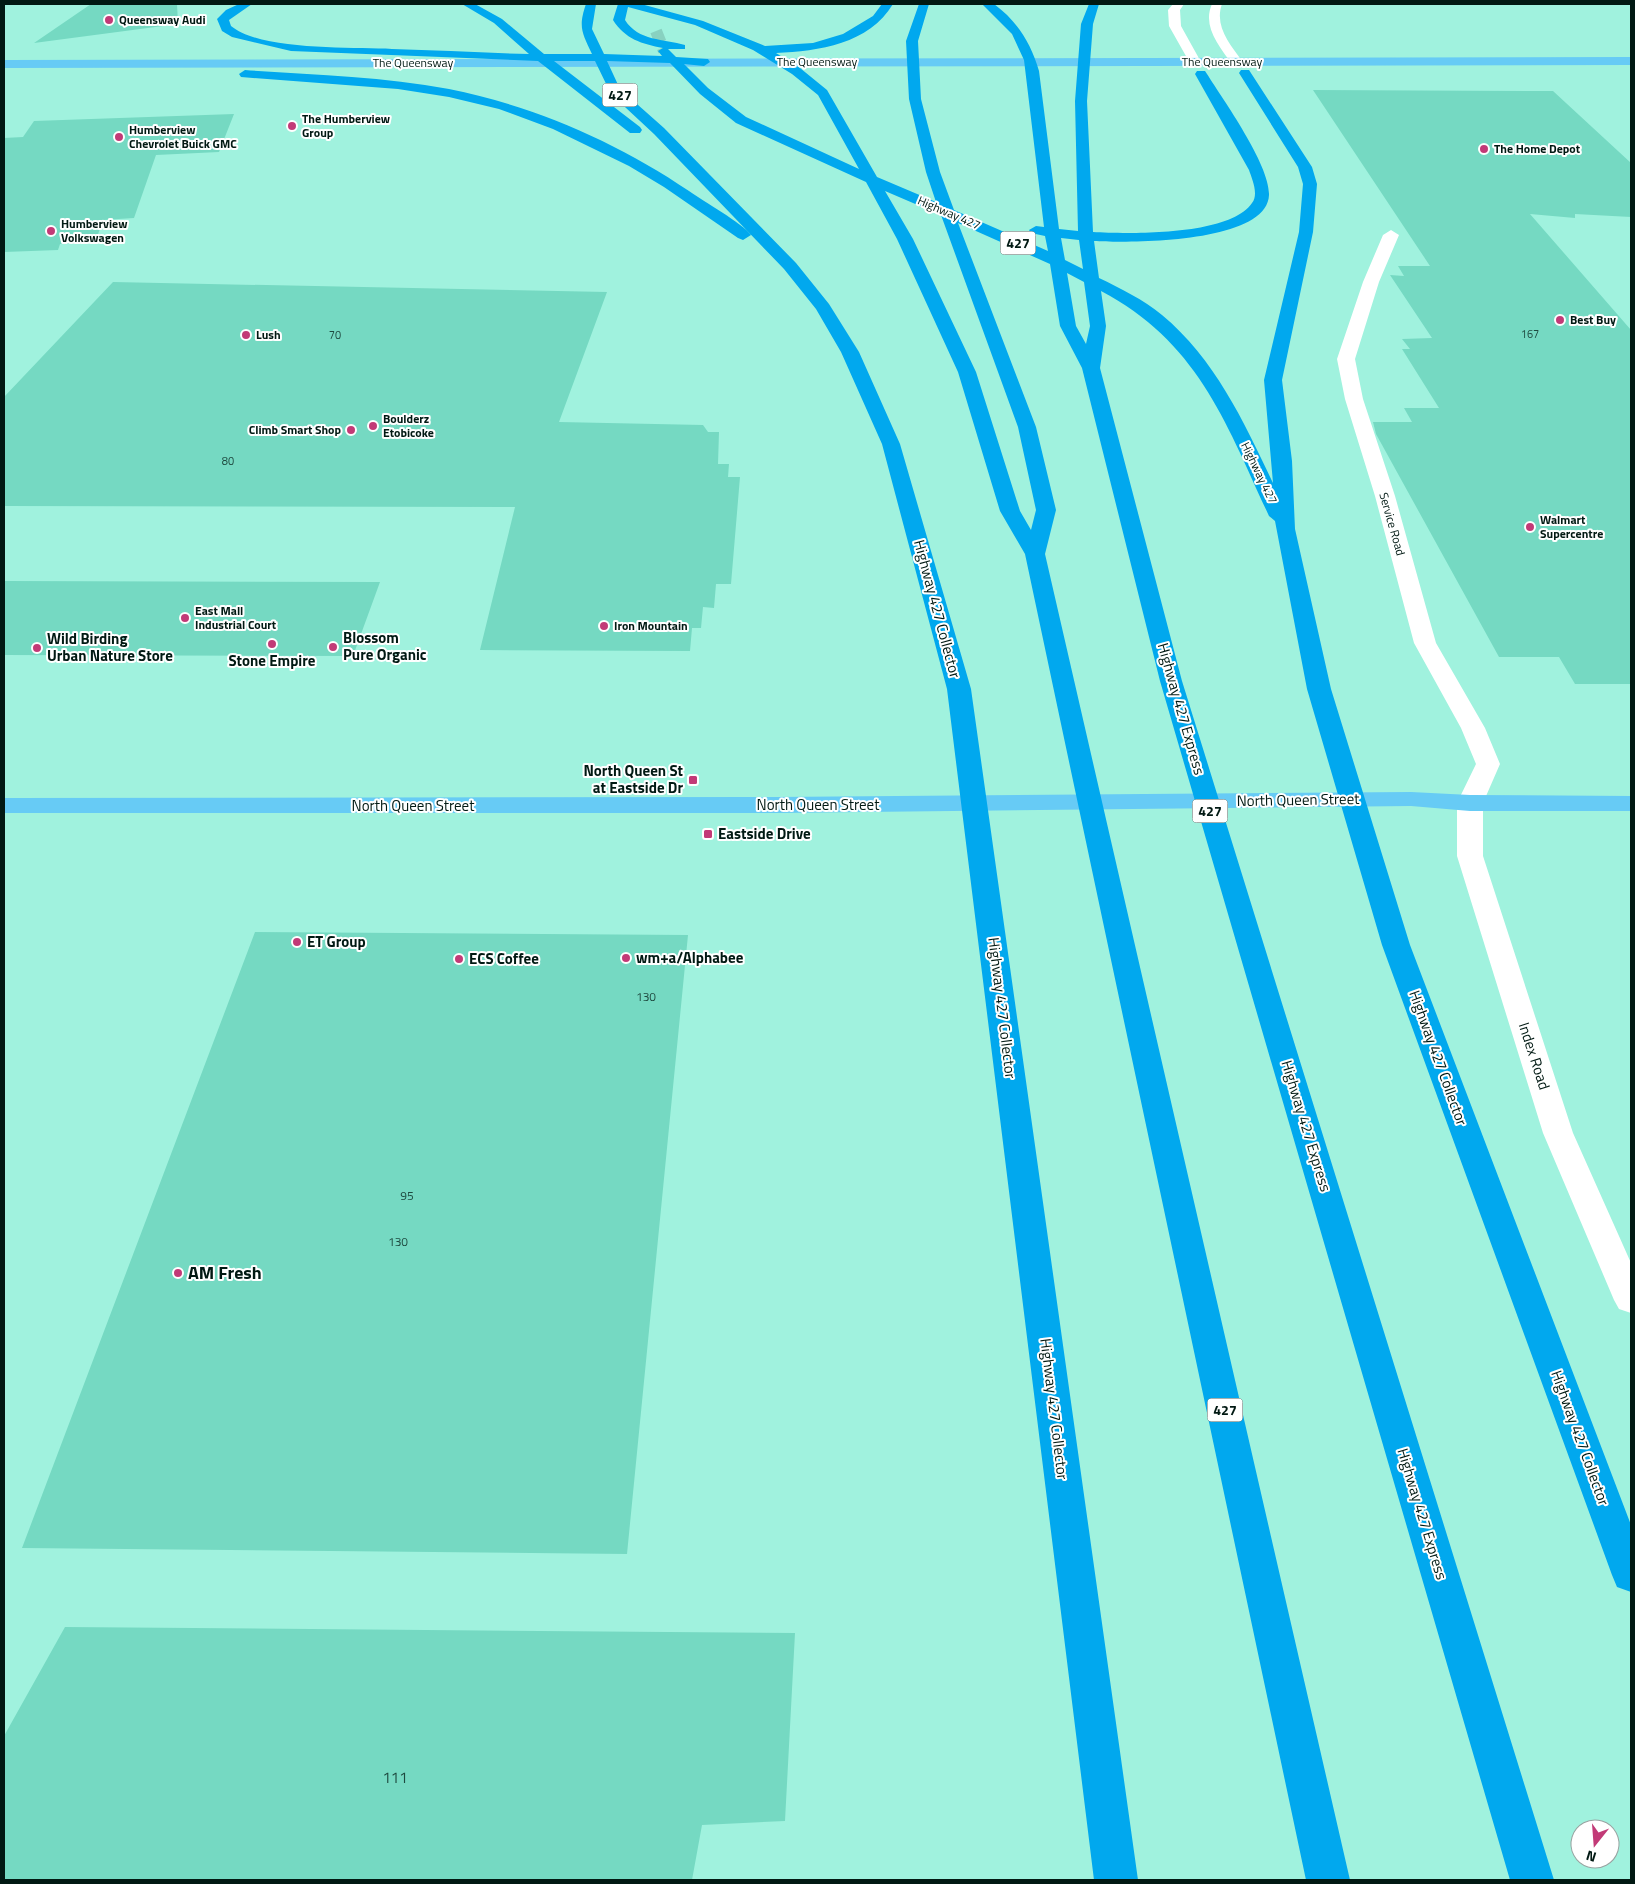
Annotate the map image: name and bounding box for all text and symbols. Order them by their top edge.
place label: Queensway Audi [119,10,206,29]
marker: Queensway Audi [103,14,115,26]
street label: The Queensway [777,52,858,71]
street label: The Queensway [1182,52,1263,71]
street label: The Queensway [373,53,454,72]
road number: 427 [602,84,638,106]
place label: The Humberview Group [302,109,390,142]
place label: Humberview Chevrolet Buick GMC [129,120,237,153]
marker: The Humberview Group [286,120,298,132]
marker: Humberview Chevrolet Buick GMC [113,131,125,143]
place label: The Home Depot [1494,139,1581,158]
marker: The Home Depot [1478,143,1490,155]
street label: Highway 427 [915,191,984,234]
place label: Humberview Volkswagen [61,214,127,247]
marker: Humberview Volkswagen [45,225,57,237]
road number: 427 [1000,232,1036,254]
place label: Best Buy [1570,310,1616,329]
marker: Best Buy [1554,314,1566,326]
place label: Lush [256,325,281,344]
house number: 167 [1521,326,1539,342]
house number: 70 [329,327,341,343]
marker: Lush [240,329,252,341]
place label: Boulderz Etobicoke [383,409,434,442]
place label: Climb Smart Shop [249,420,341,439]
marker: Boulderz Etobicoke [367,420,379,432]
marker: Climb Smart Shop [345,424,357,436]
street label: Highway 427 [1236,439,1283,507]
house number: 80 [222,453,234,469]
street label: Service Road [1374,490,1411,558]
place label: Walmart Supercentre [1540,510,1603,543]
marker: Walmart Supercentre [1524,521,1536,533]
street label: Highway 427 Collector [908,537,967,681]
place label: East Mall Industrial Court [195,601,277,634]
marker: East Mall Industrial Court [179,612,191,624]
place label: Iron Mountain [614,616,688,635]
marker: Iron Mountain [598,620,610,632]
place label: Blossom Pure Organic [343,626,427,666]
place label: Wild Birding Urban Nature Store [47,627,173,667]
marker: Stone Empire [266,638,278,650]
street label: Highway 427 Express [1152,640,1211,778]
marker: Blossom Pure Organic [327,641,339,653]
marker: Wild Birding Urban Nature Store [31,642,43,654]
place label: Stone Empire [229,649,316,672]
place label: North Queen St at Eastside Dr [584,759,684,799]
marker: North Queen St at Eastside Dr [687,774,699,786]
street label: North Queen Street [1236,787,1360,812]
street label: North Queen Street [757,793,880,816]
street label: North Queen Street [352,794,475,817]
road number: 427 [1192,799,1228,822]
place label: Eastside Drive [718,822,811,845]
marker: Eastside Drive [702,828,714,840]
place label: ET Group [307,930,366,953]
marker: ET Group [291,936,303,948]
street label: Highway 427 Collector [982,936,1023,1080]
place label: wm+a/Alphabee [636,946,744,969]
place label: ECS Coffee [469,947,539,970]
marker: wm+a/Alphabee [620,952,632,964]
marker: ECS Coffee [453,953,465,965]
house number: 130 [636,987,656,1006]
street label: Highway 427 Collector [1403,987,1474,1129]
street label: Index Road [1513,1019,1556,1093]
street label: Highway 427 Express [1276,1057,1337,1194]
house number: 95 [400,1186,414,1205]
house number: 130 [388,1232,408,1251]
place label: AM Fresh [188,1259,262,1286]
marker: AM Fresh [172,1267,184,1279]
street label: Highway 427 Collector [1034,1337,1075,1481]
street label: Highway 427 Collector [1545,1367,1616,1509]
road number: 427 [1208,1398,1242,1422]
street label: Highway 427 Express [1392,1445,1453,1582]
house number: 111 [382,1766,408,1789]
north arrow [1570,1819,1620,1869]
text: N [1583,1845,1599,1868]

